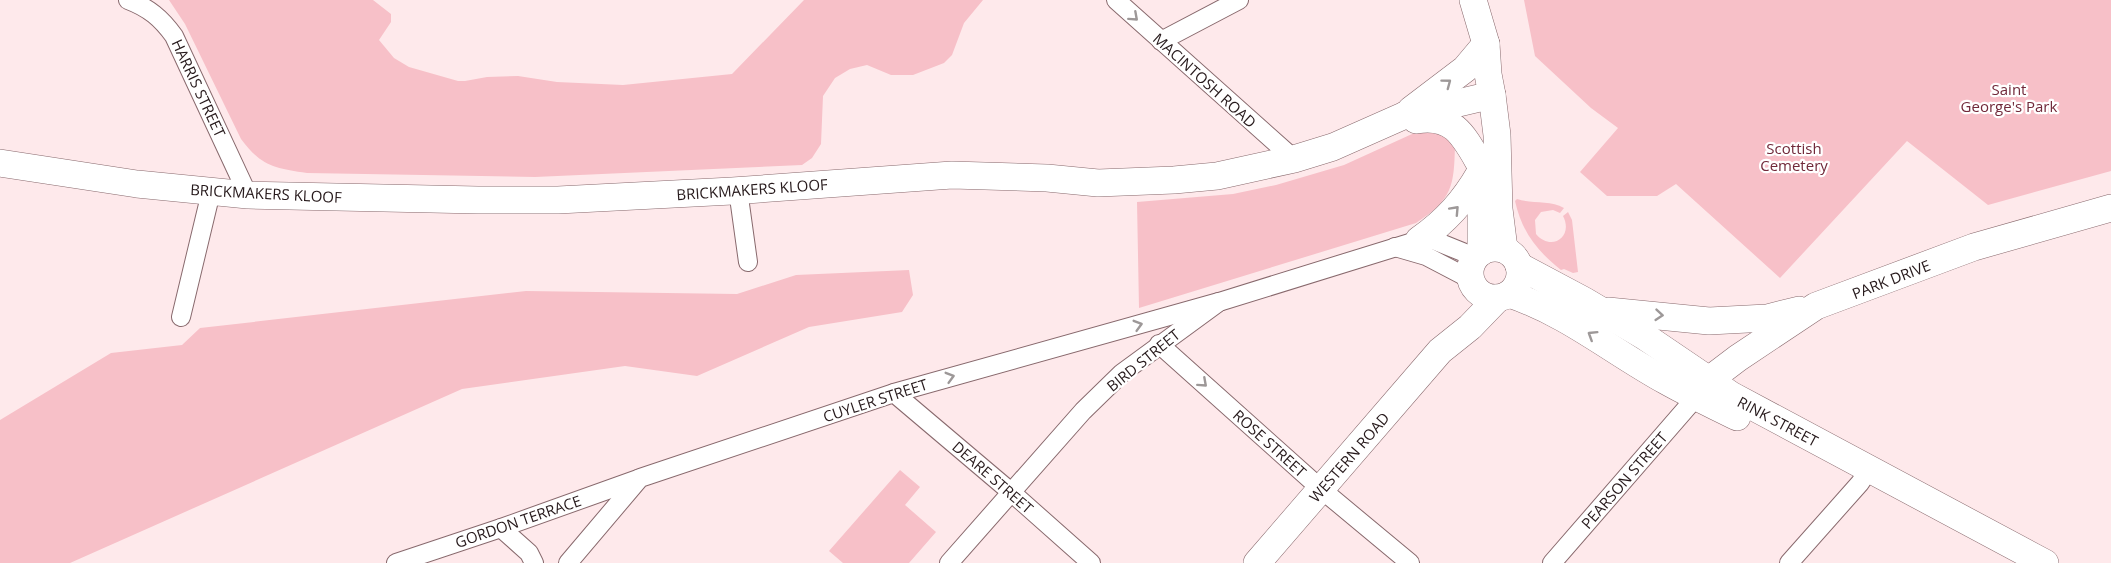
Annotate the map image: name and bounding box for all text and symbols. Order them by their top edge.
one-way arrow [1128,10,1138,21]
street label: MACINTOSH ROAD [1149,28,1261,132]
street label: HARRIS STREET [168,36,231,141]
park label: Saint George's Park [1961,79,2057,116]
one-way arrow [1441,80,1452,91]
park label: Scottish Cemetery [1760,138,1828,175]
street label: BRICKMAKERS KLOOF [676,174,829,204]
street label: BRICKMAKERS KLOOF [190,179,343,207]
one-way arrow [1447,206,1458,217]
street label: PARK DRIVE [1849,255,1933,303]
one-way arrow [1654,308,1663,321]
one-way arrow [1132,320,1143,332]
street label: BIRD STREET [1102,324,1184,396]
one-way arrow [1588,331,1598,343]
one-way arrow [944,372,955,384]
street label: CUYLER STREET [820,373,931,426]
one-way arrow [1196,376,1207,387]
street label: RINK STREET [1734,391,1822,451]
street label: ROSE STREET [1229,405,1311,482]
street label: WESTERN ROAD [1304,408,1394,506]
street label: PEARSON STREET [1576,427,1672,533]
street label: DEARE STREET [948,436,1038,518]
street label: GORDON TERRACE [452,490,584,552]

